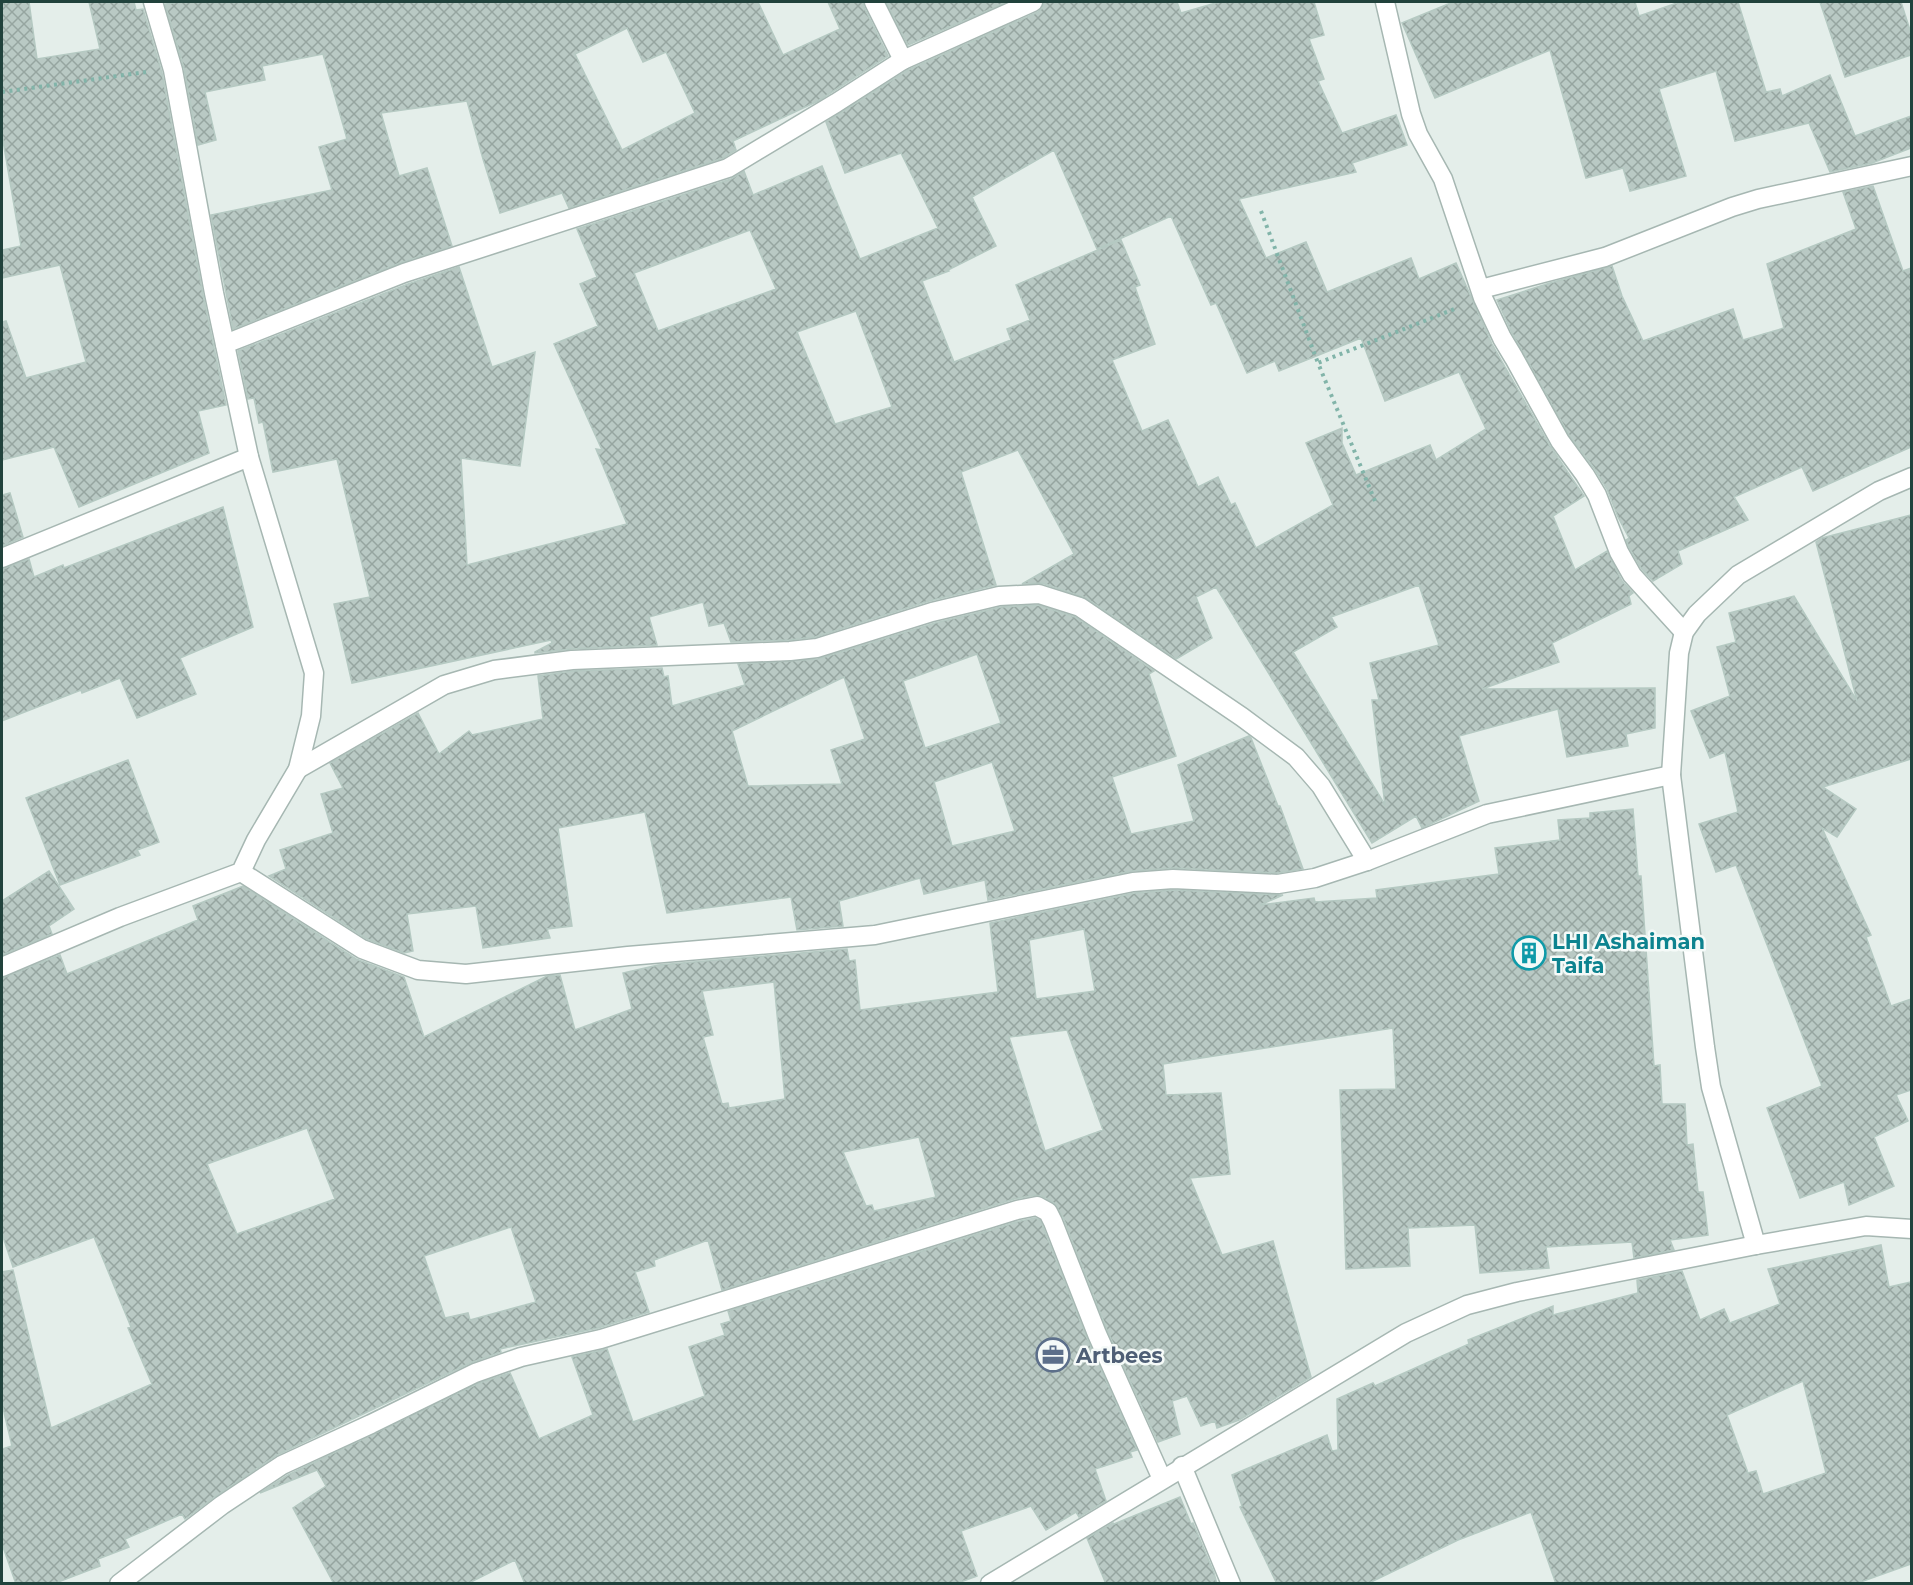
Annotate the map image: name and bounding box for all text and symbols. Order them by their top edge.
place label: LHI Ashaiman Taifa [1552,929,1705,978]
building icon: LHI Ashaiman Taifa [1511,935,1547,971]
office icon: Artbees [1035,1337,1071,1373]
place label: Artbees [1075,1343,1163,1368]

